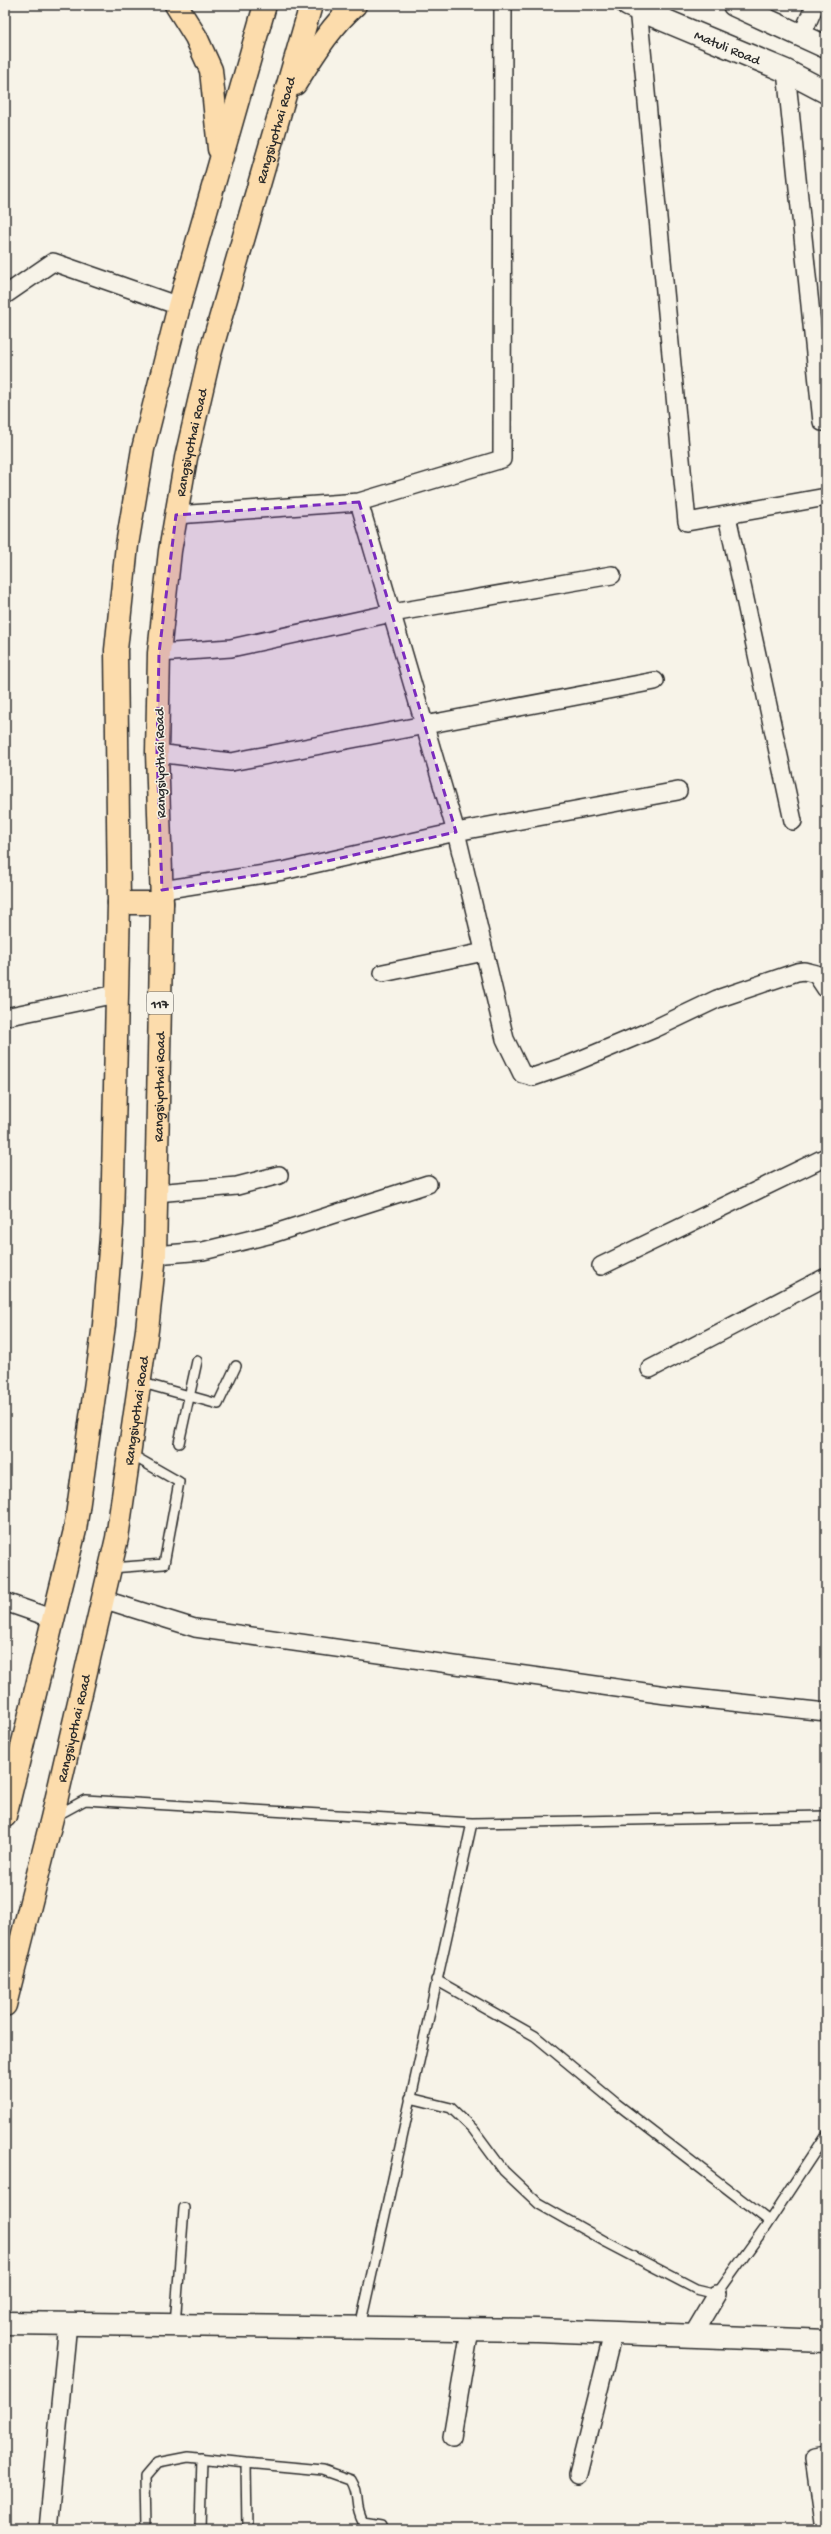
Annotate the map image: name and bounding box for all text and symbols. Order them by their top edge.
street label: Matuli Road [691,28,764,71]
street label: Rangsiyothai Road [254,74,301,186]
street label: Rangsiyothai Road [173,386,213,498]
street label: Rangsiyothai Road [152,706,171,818]
road number: 117 [147,992,173,1014]
street label: Rangsiyothai Road [151,1030,170,1142]
street label: Rangsiyothai Road [122,1353,154,1467]
street label: Rangsiyothai Road [55,1671,96,1784]

